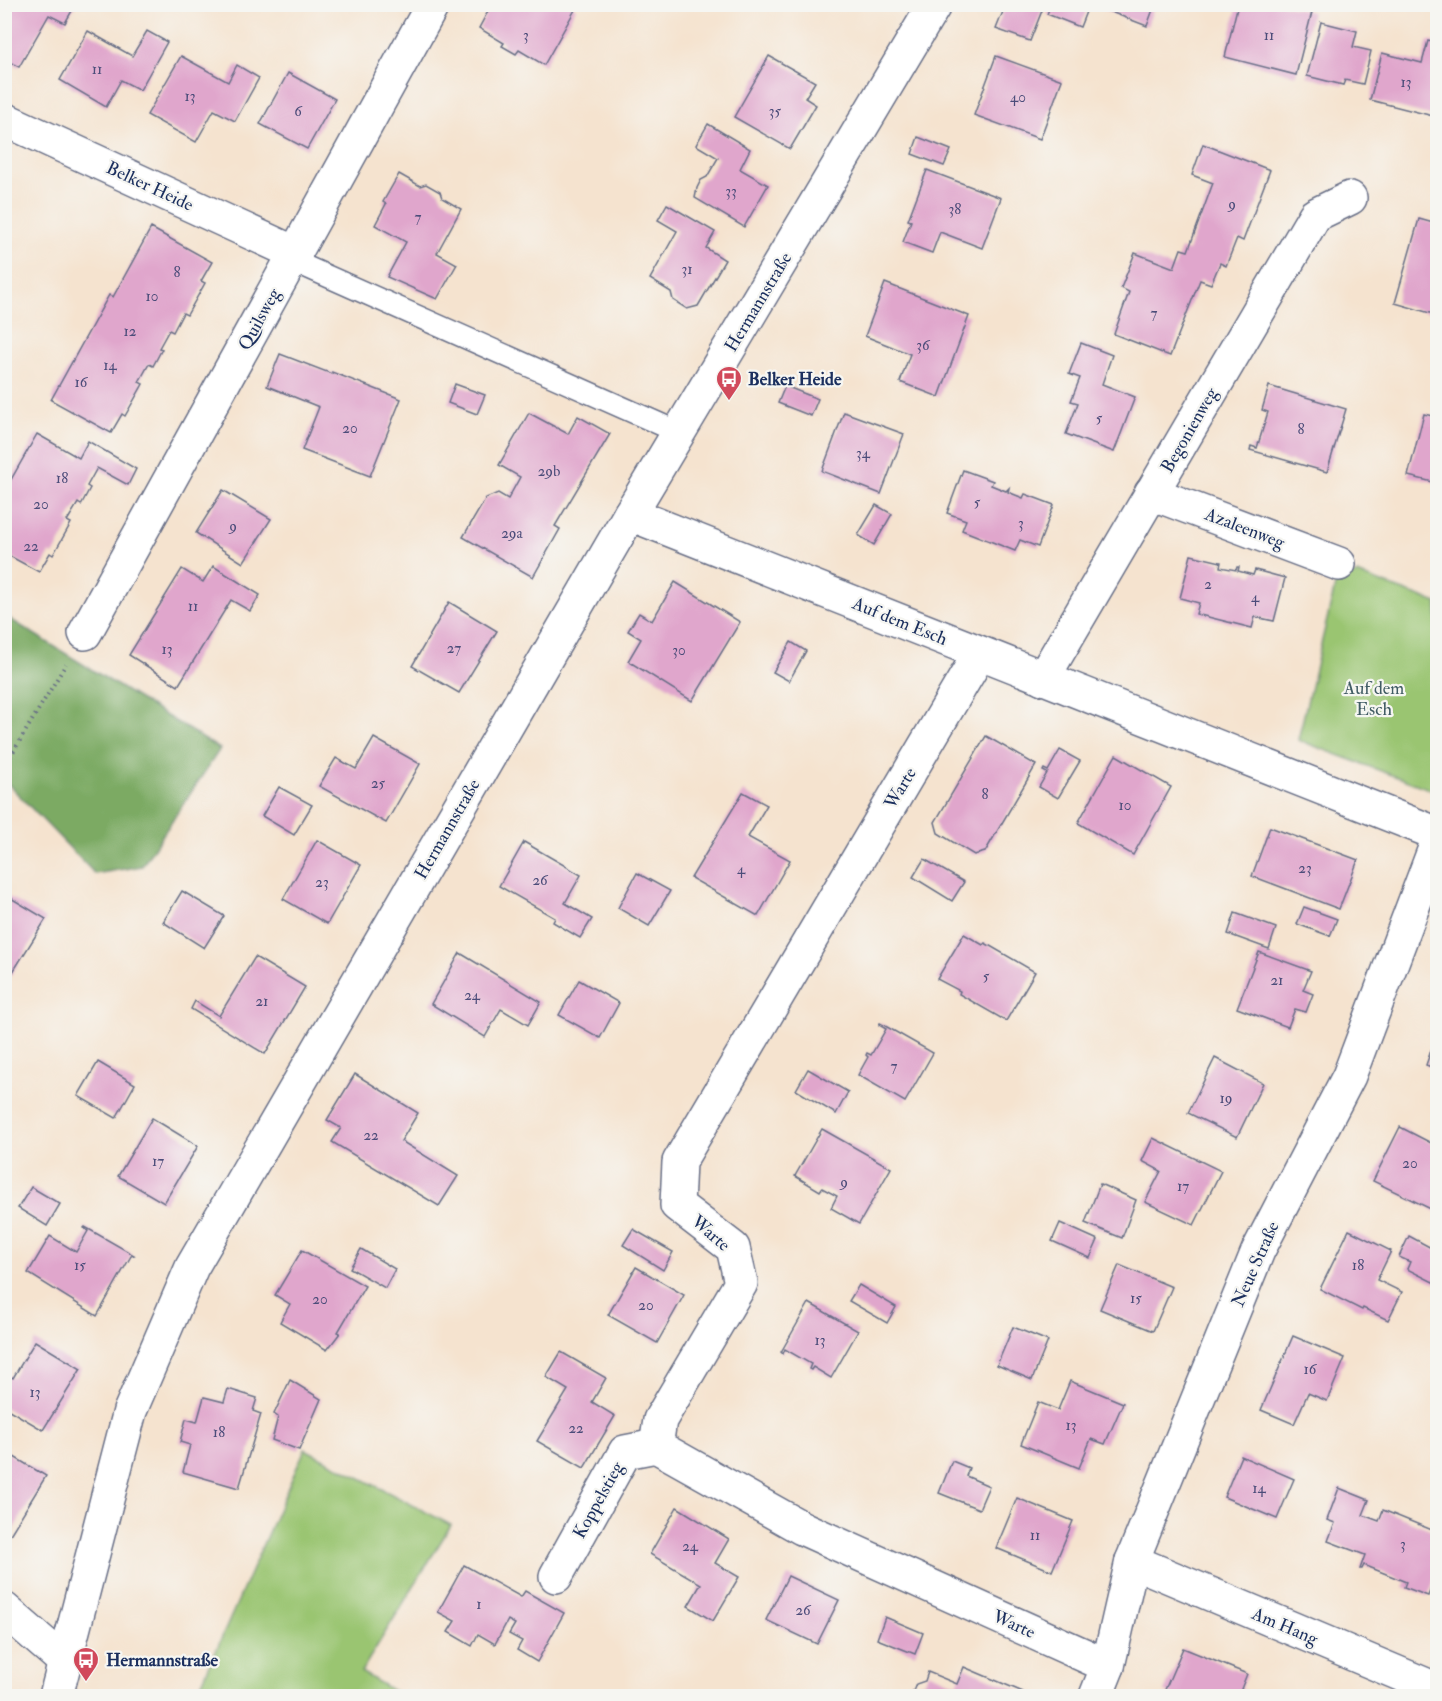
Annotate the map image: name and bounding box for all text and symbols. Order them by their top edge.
house number: 3 [523,26,529,45]
house number: 11 [1264,26,1274,45]
house number: 11 [92,60,102,79]
house number: 13 [1400,73,1412,92]
house number: 13 [184,87,196,106]
house number: 40 [1010,88,1026,107]
house number: 6 [294,102,303,121]
house number: 35 [769,102,782,121]
street label: Belker Heide [103,156,197,217]
house number: 33 [725,182,737,201]
house number: 9 [1227,195,1236,214]
house number: 38 [949,200,961,219]
house number: 7 [415,208,422,227]
street label: Hermannstraße [720,248,797,356]
house number: 31 [681,260,693,279]
house number: 8 [173,263,181,282]
street label: Quilsweg [233,283,286,354]
house number: 10 [146,287,158,306]
house number: 7 [1151,304,1158,323]
house number: 12 [124,322,137,341]
house number: 36 [916,336,931,355]
house number: 14 [103,356,118,375]
bus stop icon: Belker Heide [714,364,744,402]
place label: Belker Heide [748,368,842,391]
house number: 16 [75,373,89,392]
street label: Begonienweg [1156,382,1224,477]
house number: 5 [1096,409,1103,428]
house number: 20 [342,419,358,438]
house number: 8 [1297,420,1305,439]
house number: 34 [856,444,871,463]
house number: 29b [538,462,560,481]
house number: 18 [56,469,68,488]
house number: 5 [974,493,981,512]
house number: 20 [33,495,49,514]
street label: Azaleenweg [1201,502,1289,555]
house number: 3 [1018,514,1024,533]
house number: 9 [228,517,237,536]
house number: 29a [501,524,524,543]
house number: 22 [23,537,39,556]
house number: 2 [1204,575,1212,594]
house number: 4 [1251,588,1260,607]
street label: Auf dem Esch [848,592,951,651]
house number: 11 [188,597,198,616]
house number: 27 [447,639,461,658]
house number: 13 [161,640,173,659]
house number: 30 [672,641,686,660]
park label: Auf dem Esch [1343,677,1404,721]
street label: Warte [879,763,922,814]
house number: 25 [371,774,385,793]
street label: Hermannstraße [409,775,486,884]
house number: 8 [981,785,989,804]
house number: 10 [1119,796,1131,815]
house number: 23 [1298,859,1312,878]
house number: 4 [737,860,746,879]
house number: 26 [532,871,549,890]
house number: 23 [315,873,329,892]
house number: 5 [983,967,990,986]
house number: 21 [1271,971,1283,990]
house number: 24 [464,986,481,1005]
house number: 21 [256,992,268,1011]
house number: 7 [891,1057,898,1076]
house number: 19 [1220,1089,1232,1108]
house number: 22 [363,1126,379,1145]
house number: 17 [152,1152,164,1171]
house number: 20 [1402,1154,1418,1173]
house number: 9 [839,1173,848,1192]
house number: 17 [1177,1177,1189,1196]
street label: Warte [686,1210,735,1257]
street label: Neue Straße [1226,1217,1285,1310]
house number: 15 [74,1256,86,1275]
house number: 18 [1352,1256,1364,1275]
house number: 15 [1130,1289,1142,1308]
house number: 20 [312,1290,328,1309]
house number: 20 [638,1296,654,1315]
house number: 13 [814,1331,826,1350]
house number: 16 [1304,1360,1318,1379]
house number: 13 [29,1383,41,1402]
house number: 13 [1065,1416,1077,1435]
house number: 22 [568,1419,584,1438]
house number: 18 [213,1423,225,1442]
street label: Koppelstieg [568,1457,629,1543]
house number: 14 [1252,1479,1267,1498]
house number: 11 [1030,1526,1040,1545]
house number: 3 [1400,1535,1406,1554]
house number: 24 [682,1537,699,1556]
house number: 1 [476,1595,482,1614]
house number: 26 [795,1601,812,1620]
street label: Am Hang [1247,1602,1322,1651]
street label: Warte [988,1605,1039,1644]
bus stop icon: Hermannstraße [71,1645,101,1683]
place label: Hermannstraße [106,1649,219,1672]

